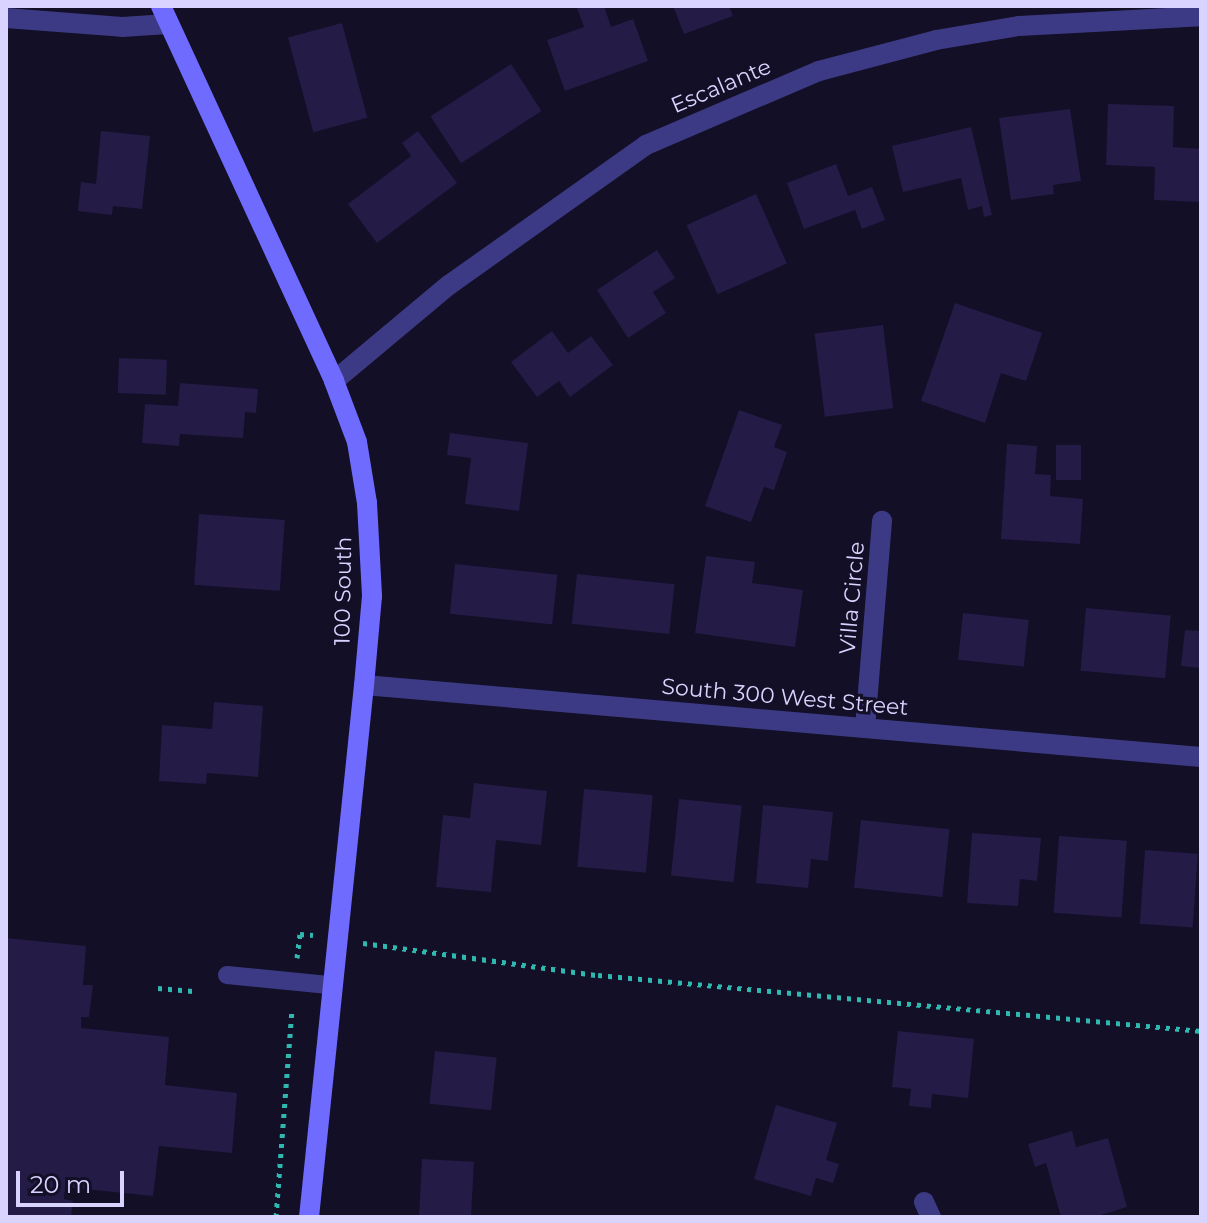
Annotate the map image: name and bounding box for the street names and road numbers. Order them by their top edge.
street label: Escalante [667,53,775,119]
street label: 100 South [329,536,357,646]
street label: Villa Circle [834,541,870,655]
street label: South 300 West Street [661,673,909,721]

